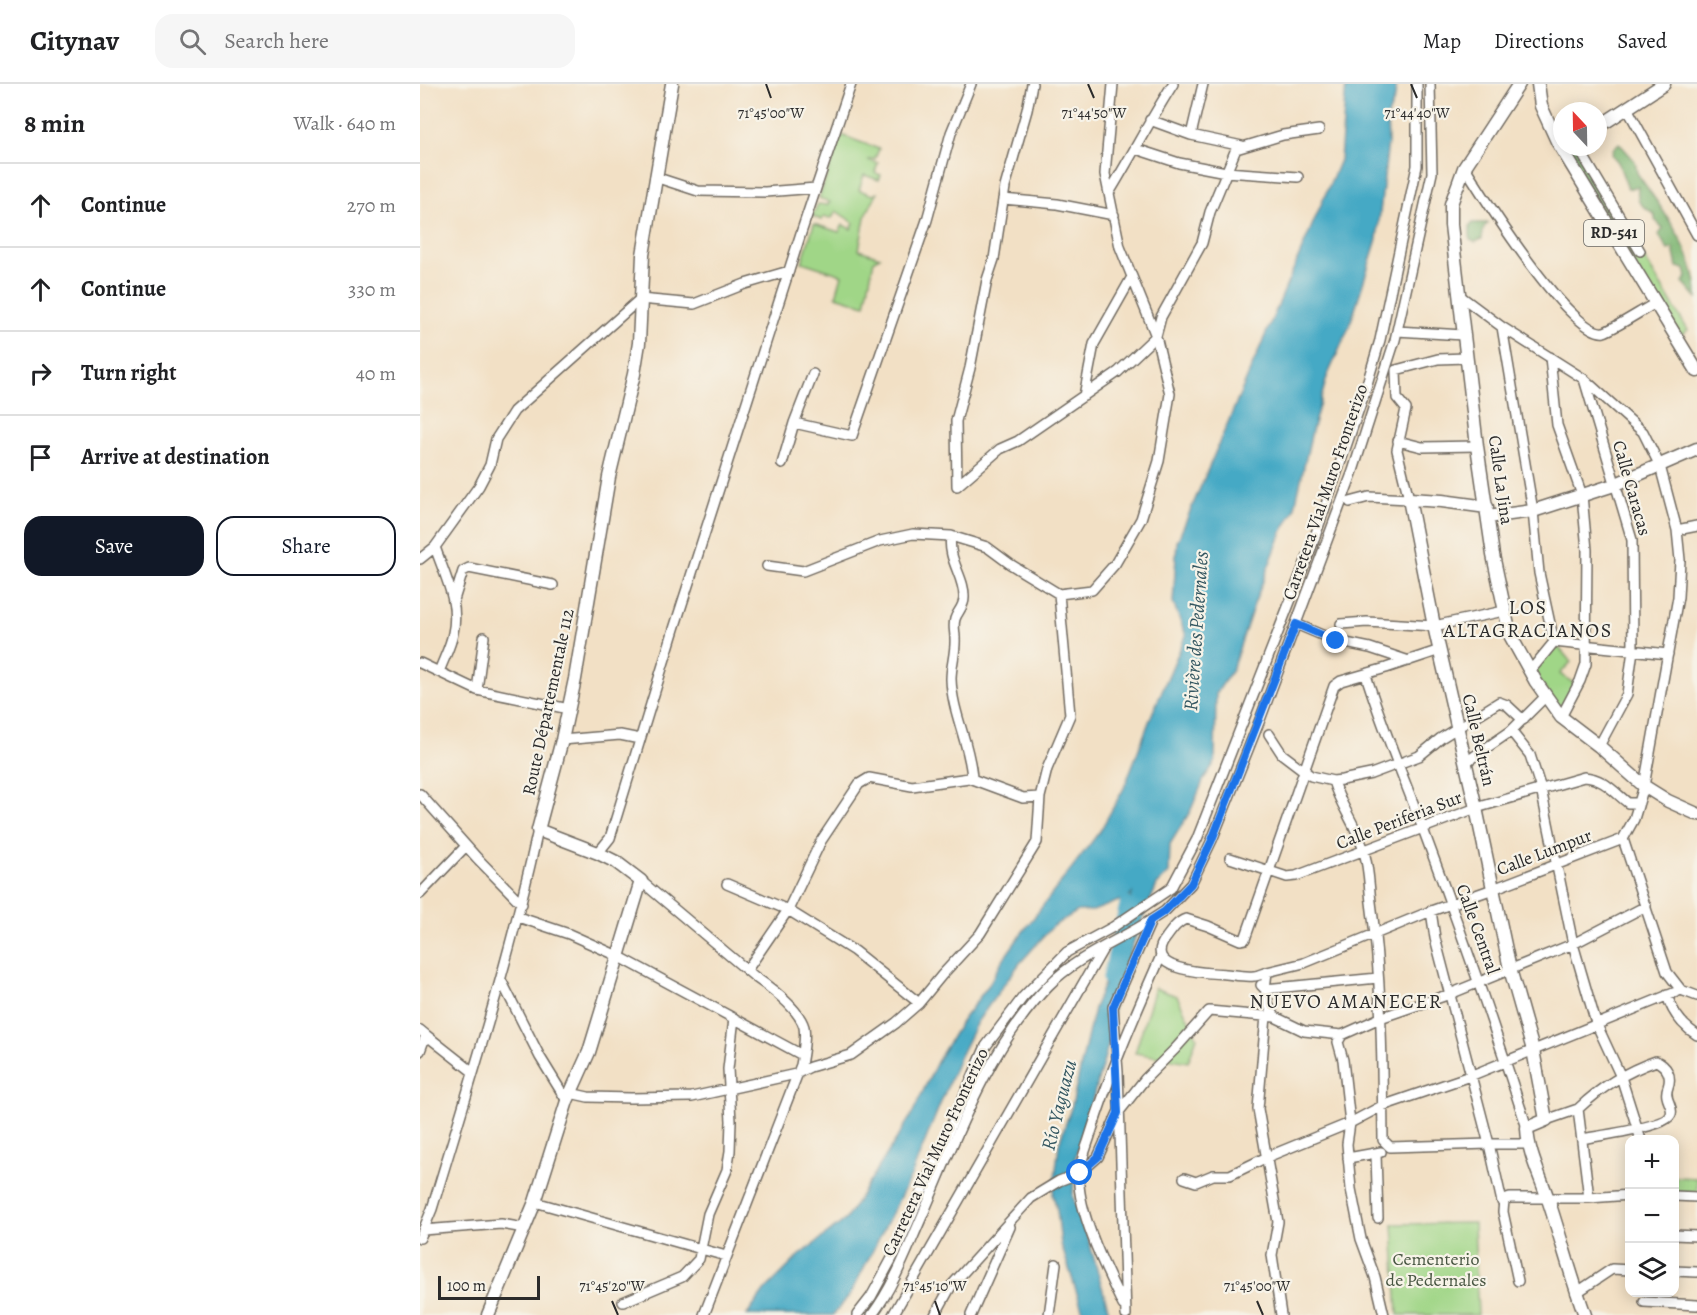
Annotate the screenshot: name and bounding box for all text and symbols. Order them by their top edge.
search box [155,14,575,68]
text: Citynav [30,22,119,60]
icon: search [176,25,209,58]
text: Search here [224,26,329,56]
text: Map [1423,27,1461,55]
text: Directions [1494,27,1584,55]
text: Saved [1617,27,1667,55]
north arrow [1553,102,1607,156]
text: 71°45'00"W [738,103,804,123]
text: 71°44'50"W [1061,103,1127,123]
text: 71°44'40"W [1384,103,1450,123]
text: 8 min [24,106,85,141]
text: Walk · 640 m [293,110,396,137]
icon: ahead [24,189,57,222]
text: Continue [81,190,166,220]
text: 270 m [347,192,396,219]
road number: RD-541 [1584,220,1644,246]
icon: ahead [24,273,57,306]
text: Continue [81,274,166,304]
text: 330 m [348,276,396,303]
icon: right [24,357,57,390]
text: Turn right [81,358,177,388]
text: 40 m [356,360,396,387]
street label: Carretera Vial Muro Fronterizo [1277,381,1373,603]
street label: Calle La Jina [1483,434,1519,527]
street label: Calle Caracas [1607,438,1657,538]
icon: arrive [24,441,57,474]
text: Arrive at destination [81,442,270,472]
button: Save [24,516,204,576]
button: Share [216,516,396,576]
water label: Rivière des Pedernales [1177,550,1215,712]
district label: LOS ALTAGRACIANOS [1442,594,1613,644]
street label: Route Départementale 112 [516,606,580,798]
route end [1322,627,1348,653]
street label: Calle Beltrán [1457,692,1501,789]
street label: Calle Periferia Sur [1333,785,1465,855]
street label: Calle Lumpur [1493,823,1595,881]
street label: Calle Central [1451,881,1506,978]
district label: NUEVO AMANECER [1250,988,1442,1015]
street label: Carretera Vial Muro Fronterizo [876,1044,994,1260]
water label: Río Yaguazu [1035,1057,1083,1153]
map controls [1625,1135,1679,1297]
button: + [1625,1135,1679,1189]
route start [1066,1159,1092,1185]
button: − [1625,1189,1679,1243]
button: layers [1625,1243,1679,1297]
park label: Cementerio de Pedernales [1385,1247,1487,1292]
scale bar [438,1273,540,1300]
text: 100 m [447,1275,486,1297]
text: 71°45'20"W [579,1276,645,1296]
text: 71°45'10"W [903,1276,967,1296]
text: 71°45'00"W [1224,1276,1290,1296]

